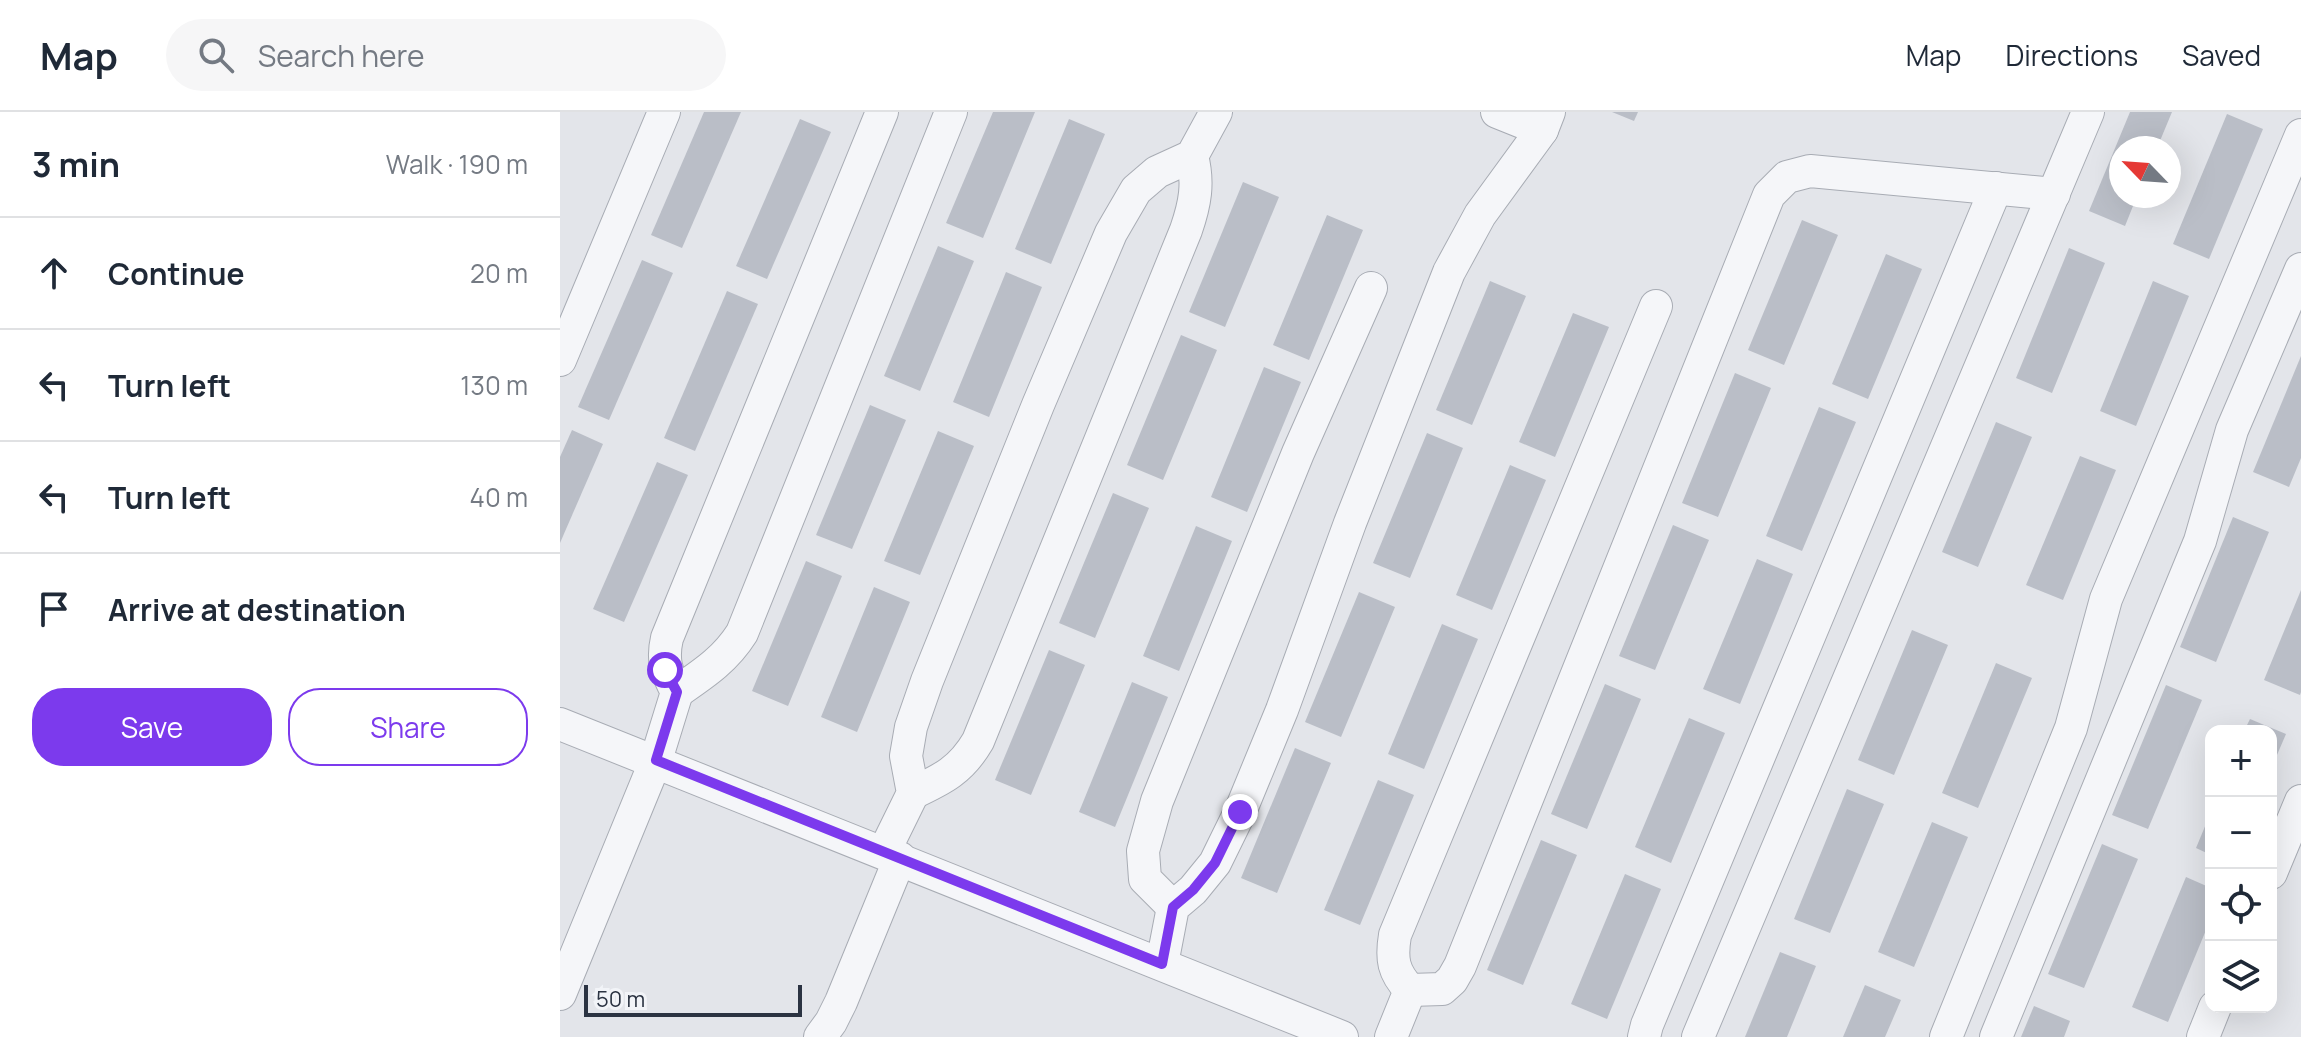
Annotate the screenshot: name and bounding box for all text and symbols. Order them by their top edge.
search box [166,19,726,91]
text: Map [40,29,118,81]
icon: search [194,33,238,77]
text: Search here [258,35,425,76]
text: Map [1906,36,1961,74]
text: Directions [2005,36,2138,74]
text: Saved [2182,36,2261,74]
north arrow [2109,136,2181,208]
text: 3 min [32,141,120,187]
text: Walk · 190 m [386,146,528,182]
icon: ahead [32,251,76,295]
text: Continue [108,253,244,294]
text: 20 m [470,255,528,291]
icon: left [32,363,76,407]
text: Turn left [108,365,231,406]
text: 130 m [460,367,528,403]
icon: left [32,475,76,519]
text: Turn left [108,477,231,518]
text: 40 m [470,479,528,515]
icon: arrive [32,587,76,631]
text: Arrive at destination [108,589,406,630]
route start [647,652,683,688]
button: Save [32,688,272,766]
button: Share [288,688,528,766]
map controls [2205,725,2277,1013]
button: + [2205,725,2277,797]
route end [1222,794,1258,830]
button: − [2205,797,2277,869]
button: locate [2205,869,2277,941]
button: layers [2205,941,2277,1013]
scale bar [584,981,802,1017]
text: 50 m [596,984,645,1014]

